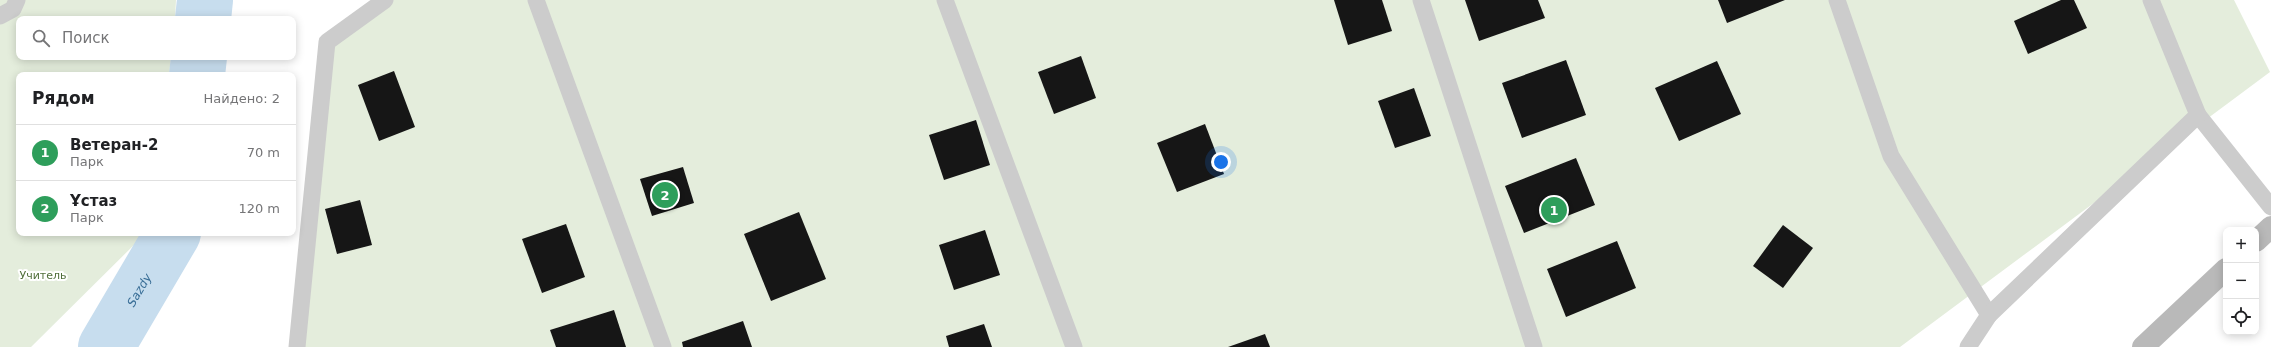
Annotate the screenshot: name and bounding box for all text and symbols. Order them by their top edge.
search box [16,16,296,60]
icon: search [30,27,52,49]
text: Поиск [62,29,110,47]
text: Рядом [32,88,95,108]
text: Найдено: 2 [204,91,280,106]
text: Ветеран-2 [70,136,158,154]
text: 1 [40,145,50,160]
text: 70 m [247,145,280,160]
your location [1211,152,1231,172]
text: Парк [70,154,104,169]
pin: 2 [652,180,678,210]
text: Ұстаз [70,192,117,210]
pin: 1 [1541,195,1567,225]
text: 2 [40,201,50,216]
text: 120 m [238,201,280,216]
text: Парк [70,210,104,225]
map controls [2223,227,2259,335]
button: + [2223,227,2259,263]
button: − [2223,263,2259,299]
park label: Учитель [19,269,67,282]
water label: Sazdy [124,270,155,309]
button: locate [2223,299,2259,335]

